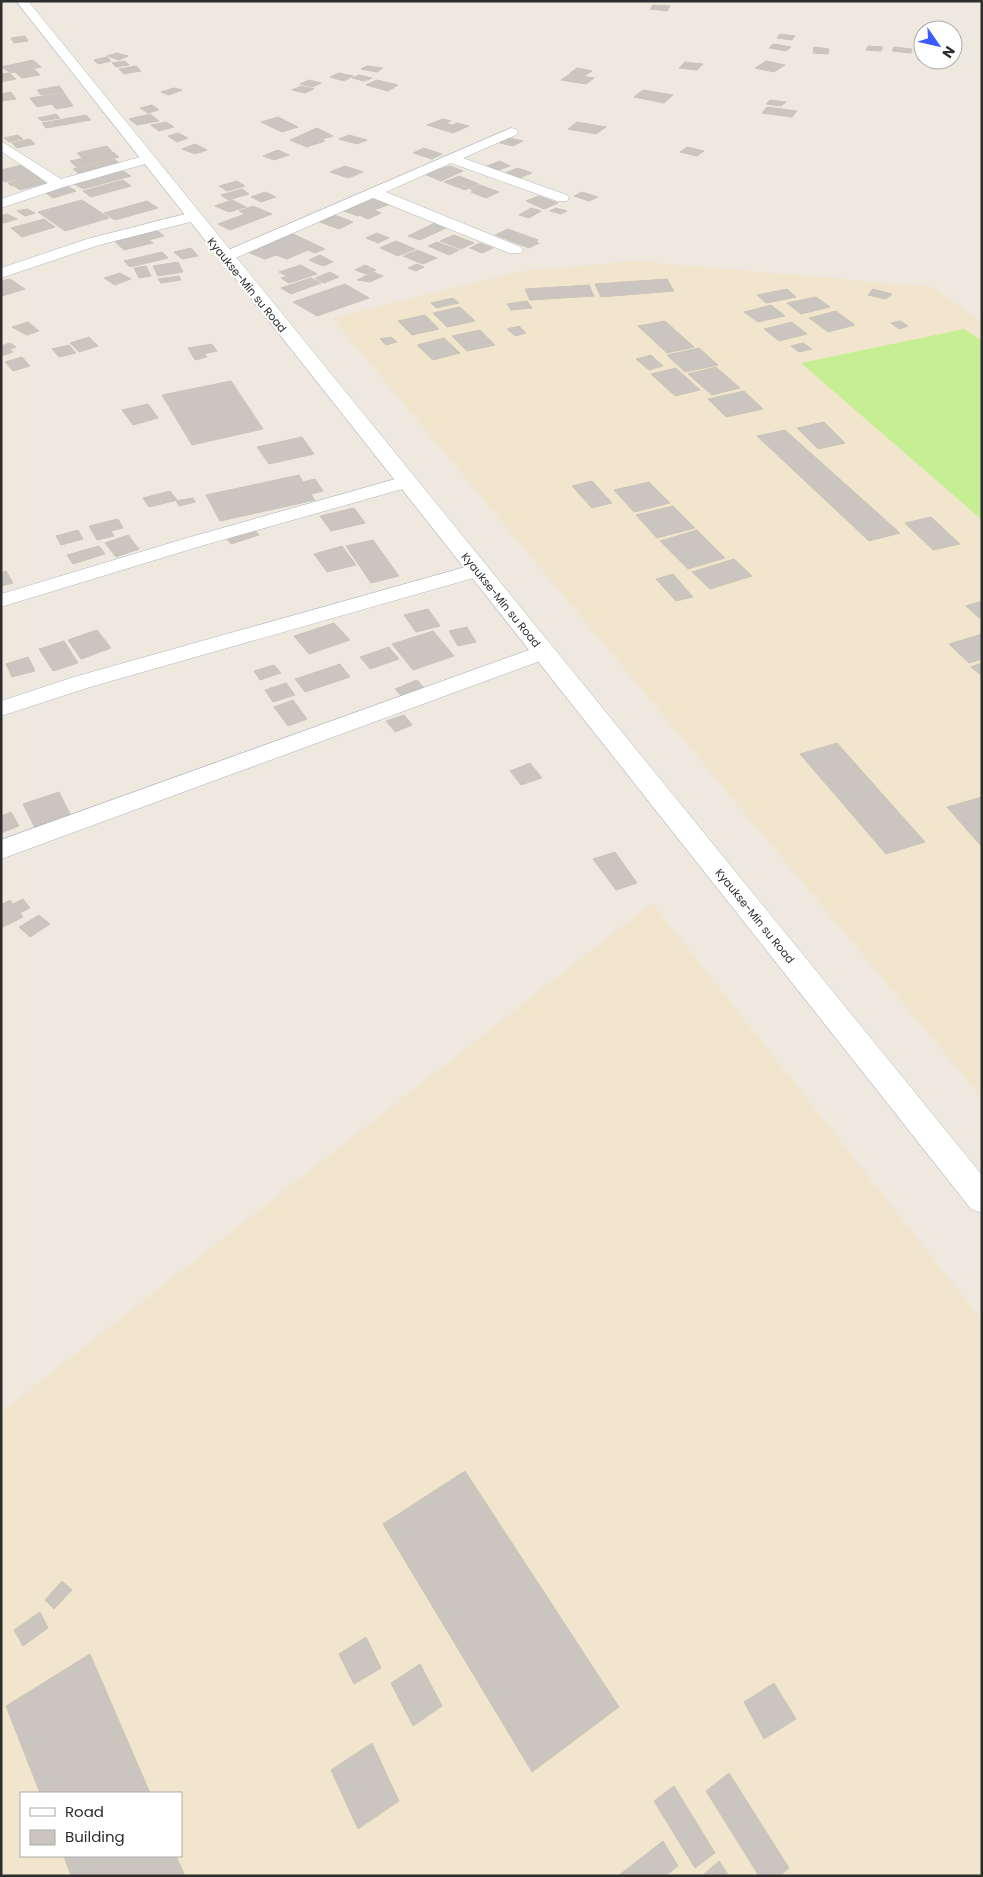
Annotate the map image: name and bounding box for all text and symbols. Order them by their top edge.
north arrow [913,20,963,70]
text: N [938,42,960,62]
street label: Kyaukse-Min su Road [204,234,290,336]
street label: Kyaukse-Min su Road [458,549,544,651]
street label: Kyaukse-Min su Road [712,865,798,967]
legend [20,1792,182,1857]
text: Road [65,1801,104,1822]
text: Building [65,1826,125,1847]

